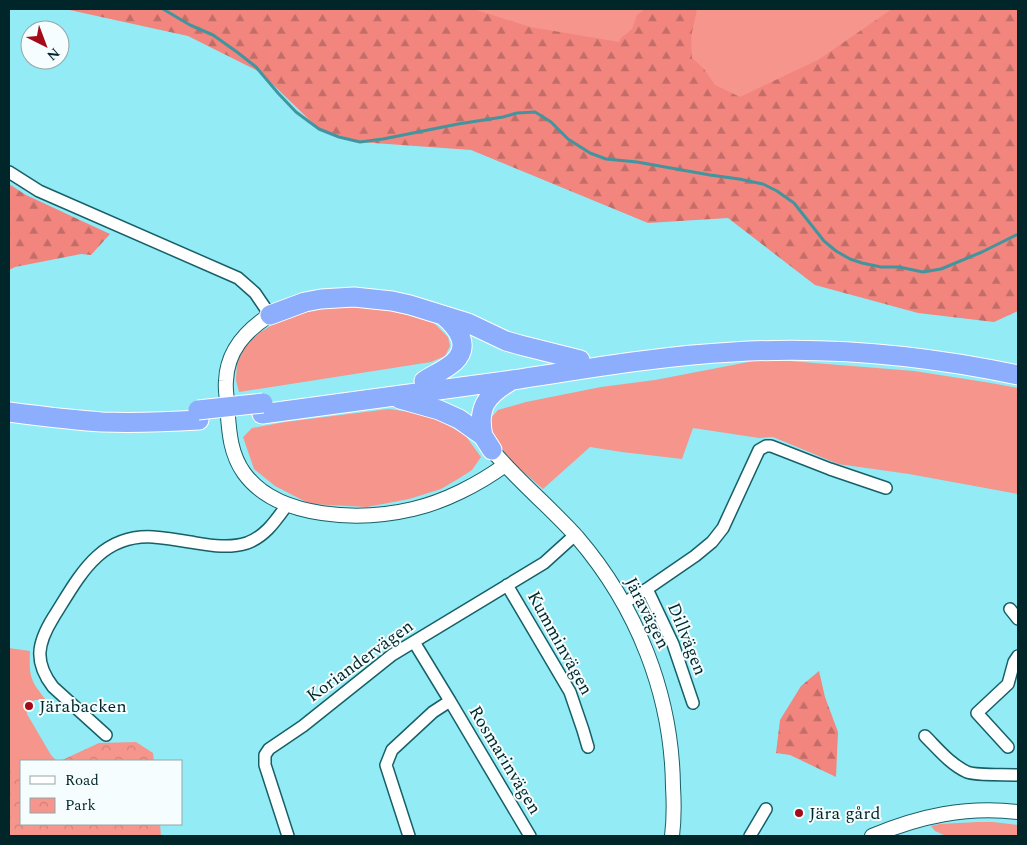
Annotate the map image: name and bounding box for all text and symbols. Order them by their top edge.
north arrow [20,20,70,70]
text: N [42,43,65,66]
street label: Järavägen [617,572,677,654]
street label: Kumminvägen [520,586,600,700]
street label: Dillvägen [660,599,714,679]
street label: Koriandervägen [301,613,419,709]
place label: Järabacken [39,693,127,720]
marker: Järabacken [23,700,35,712]
street label: Rosmarinvägen [462,700,548,820]
legend [20,760,182,825]
text: Road [65,769,99,792]
text: Park [65,794,96,817]
place label: Jära gård [809,800,881,827]
marker: Jära gård [793,807,805,819]

